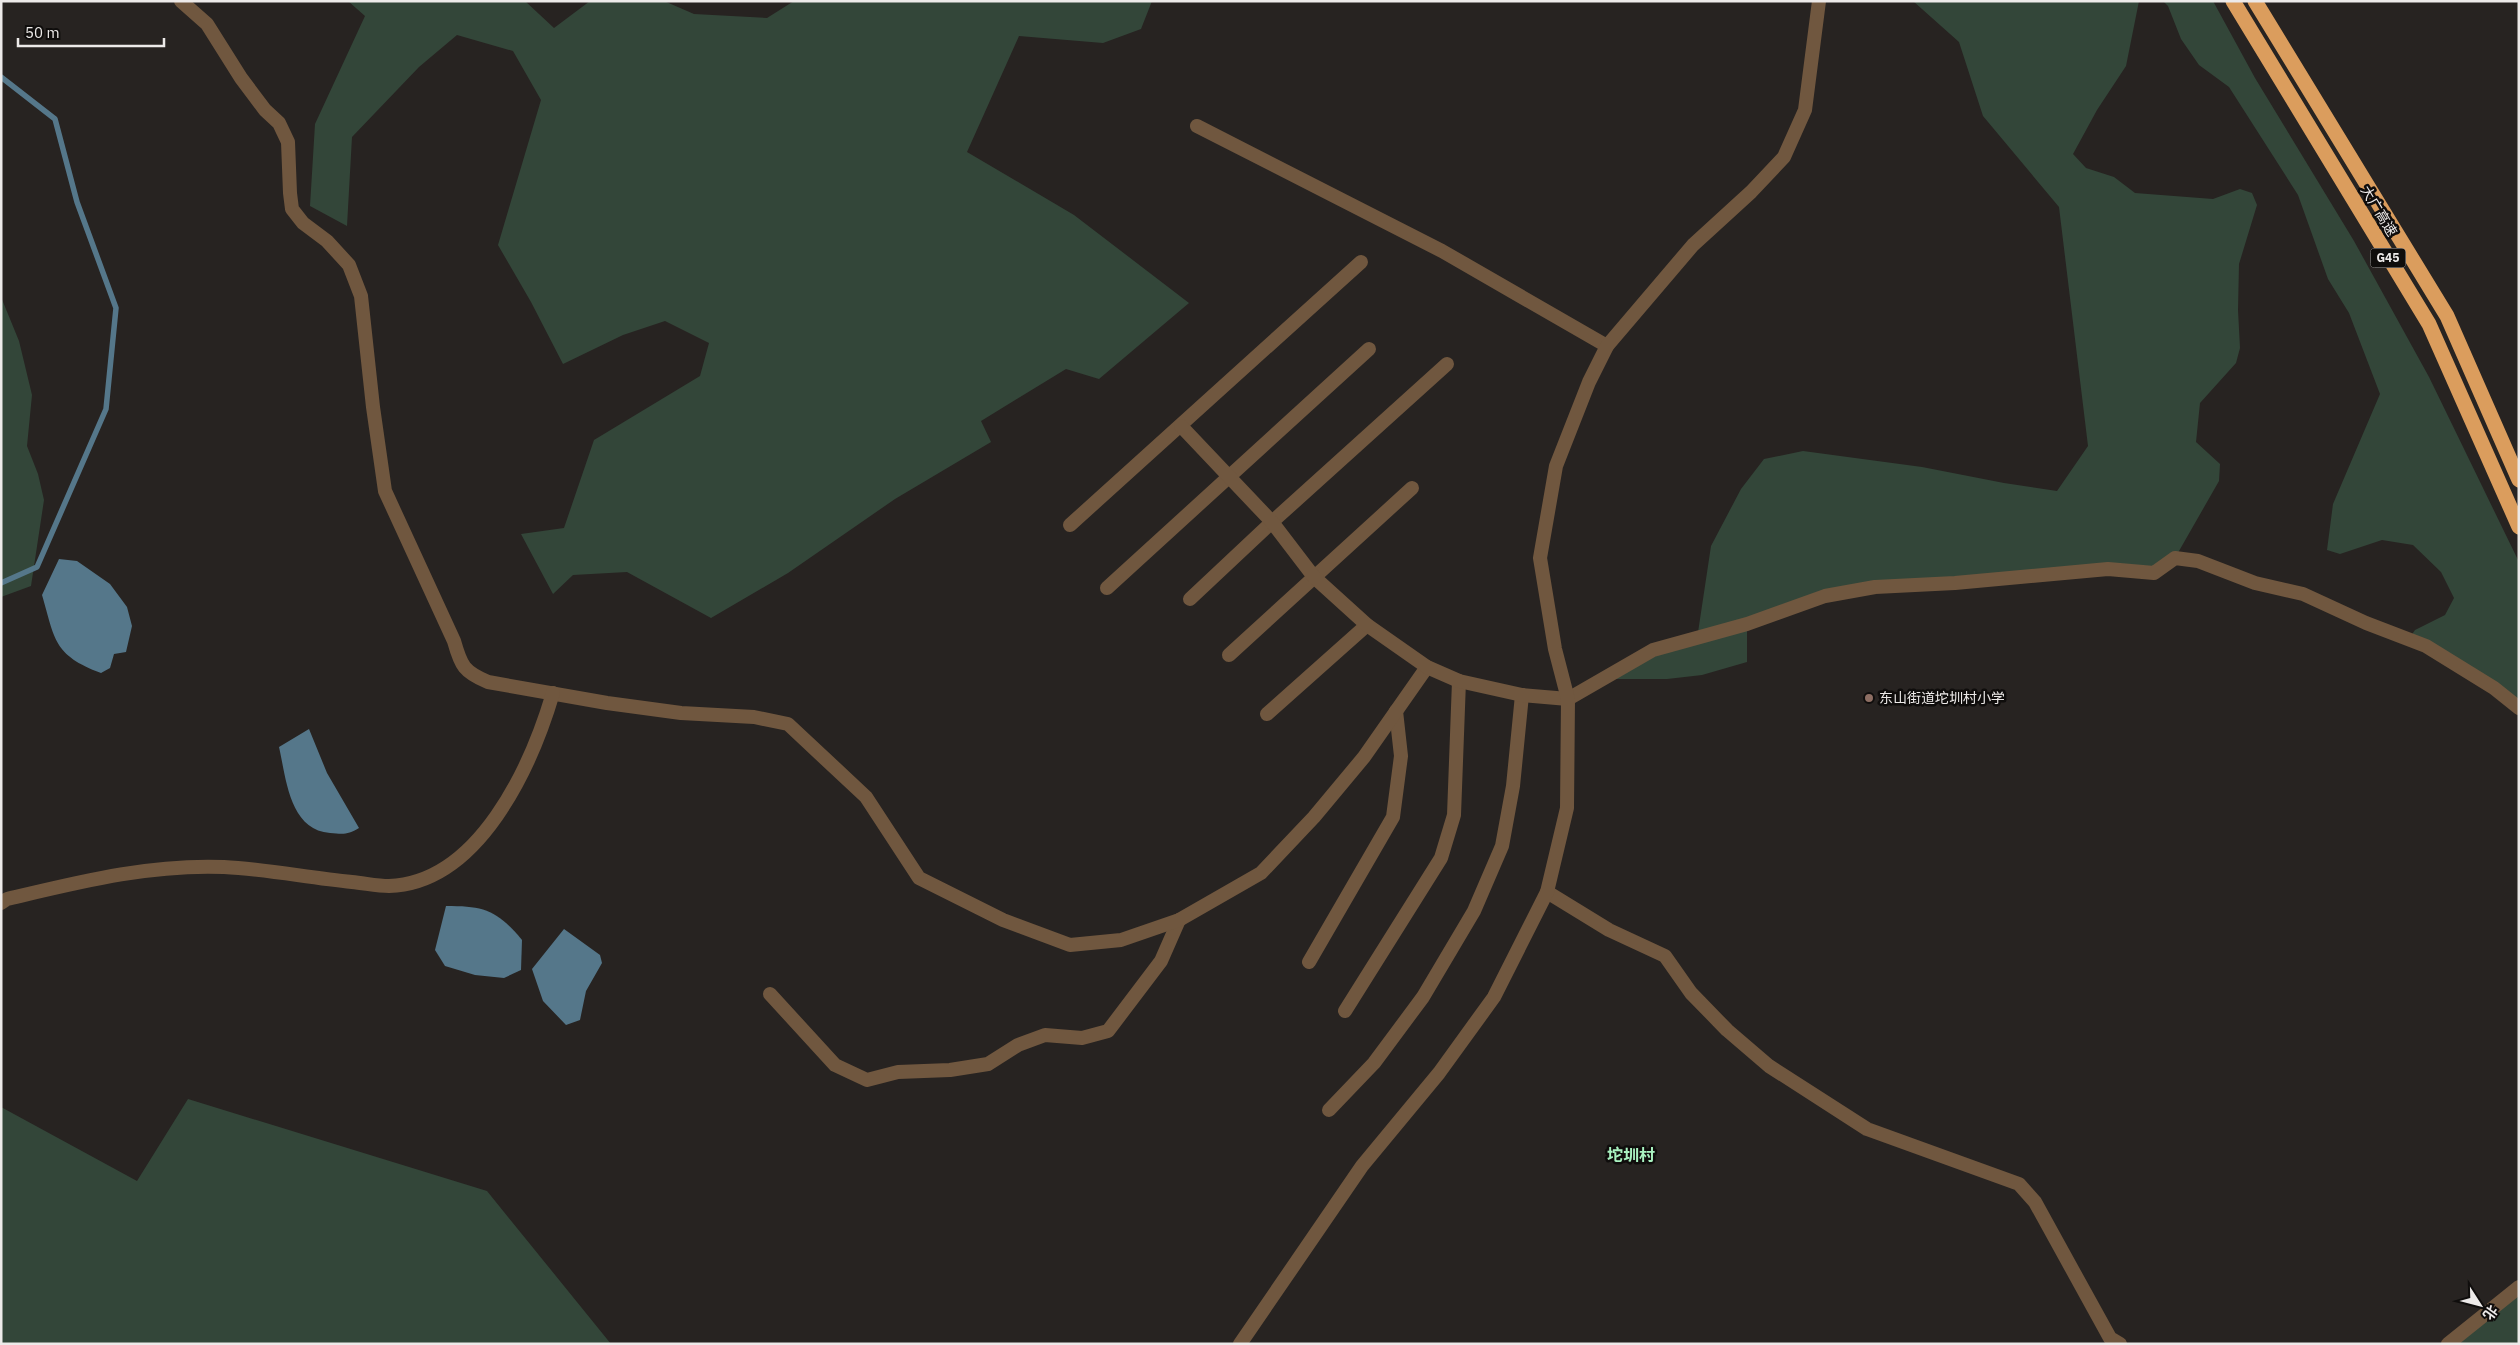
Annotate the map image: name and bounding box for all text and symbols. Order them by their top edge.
scale bar [18,15,164,47]
text: 50 m [25,23,60,42]
street label: 大广高速 [2357,182,2401,240]
road number: G45 [2370,248,2406,268]
place label: 东山街道坨圳村小学 [1879,689,2005,707]
marker: 东山街道坨圳村小学 [1863,692,1875,704]
district label: 坨圳村 [1607,1145,1655,1165]
north arrow [2455,1280,2505,1330]
text: 北 [2479,1302,2502,1324]

